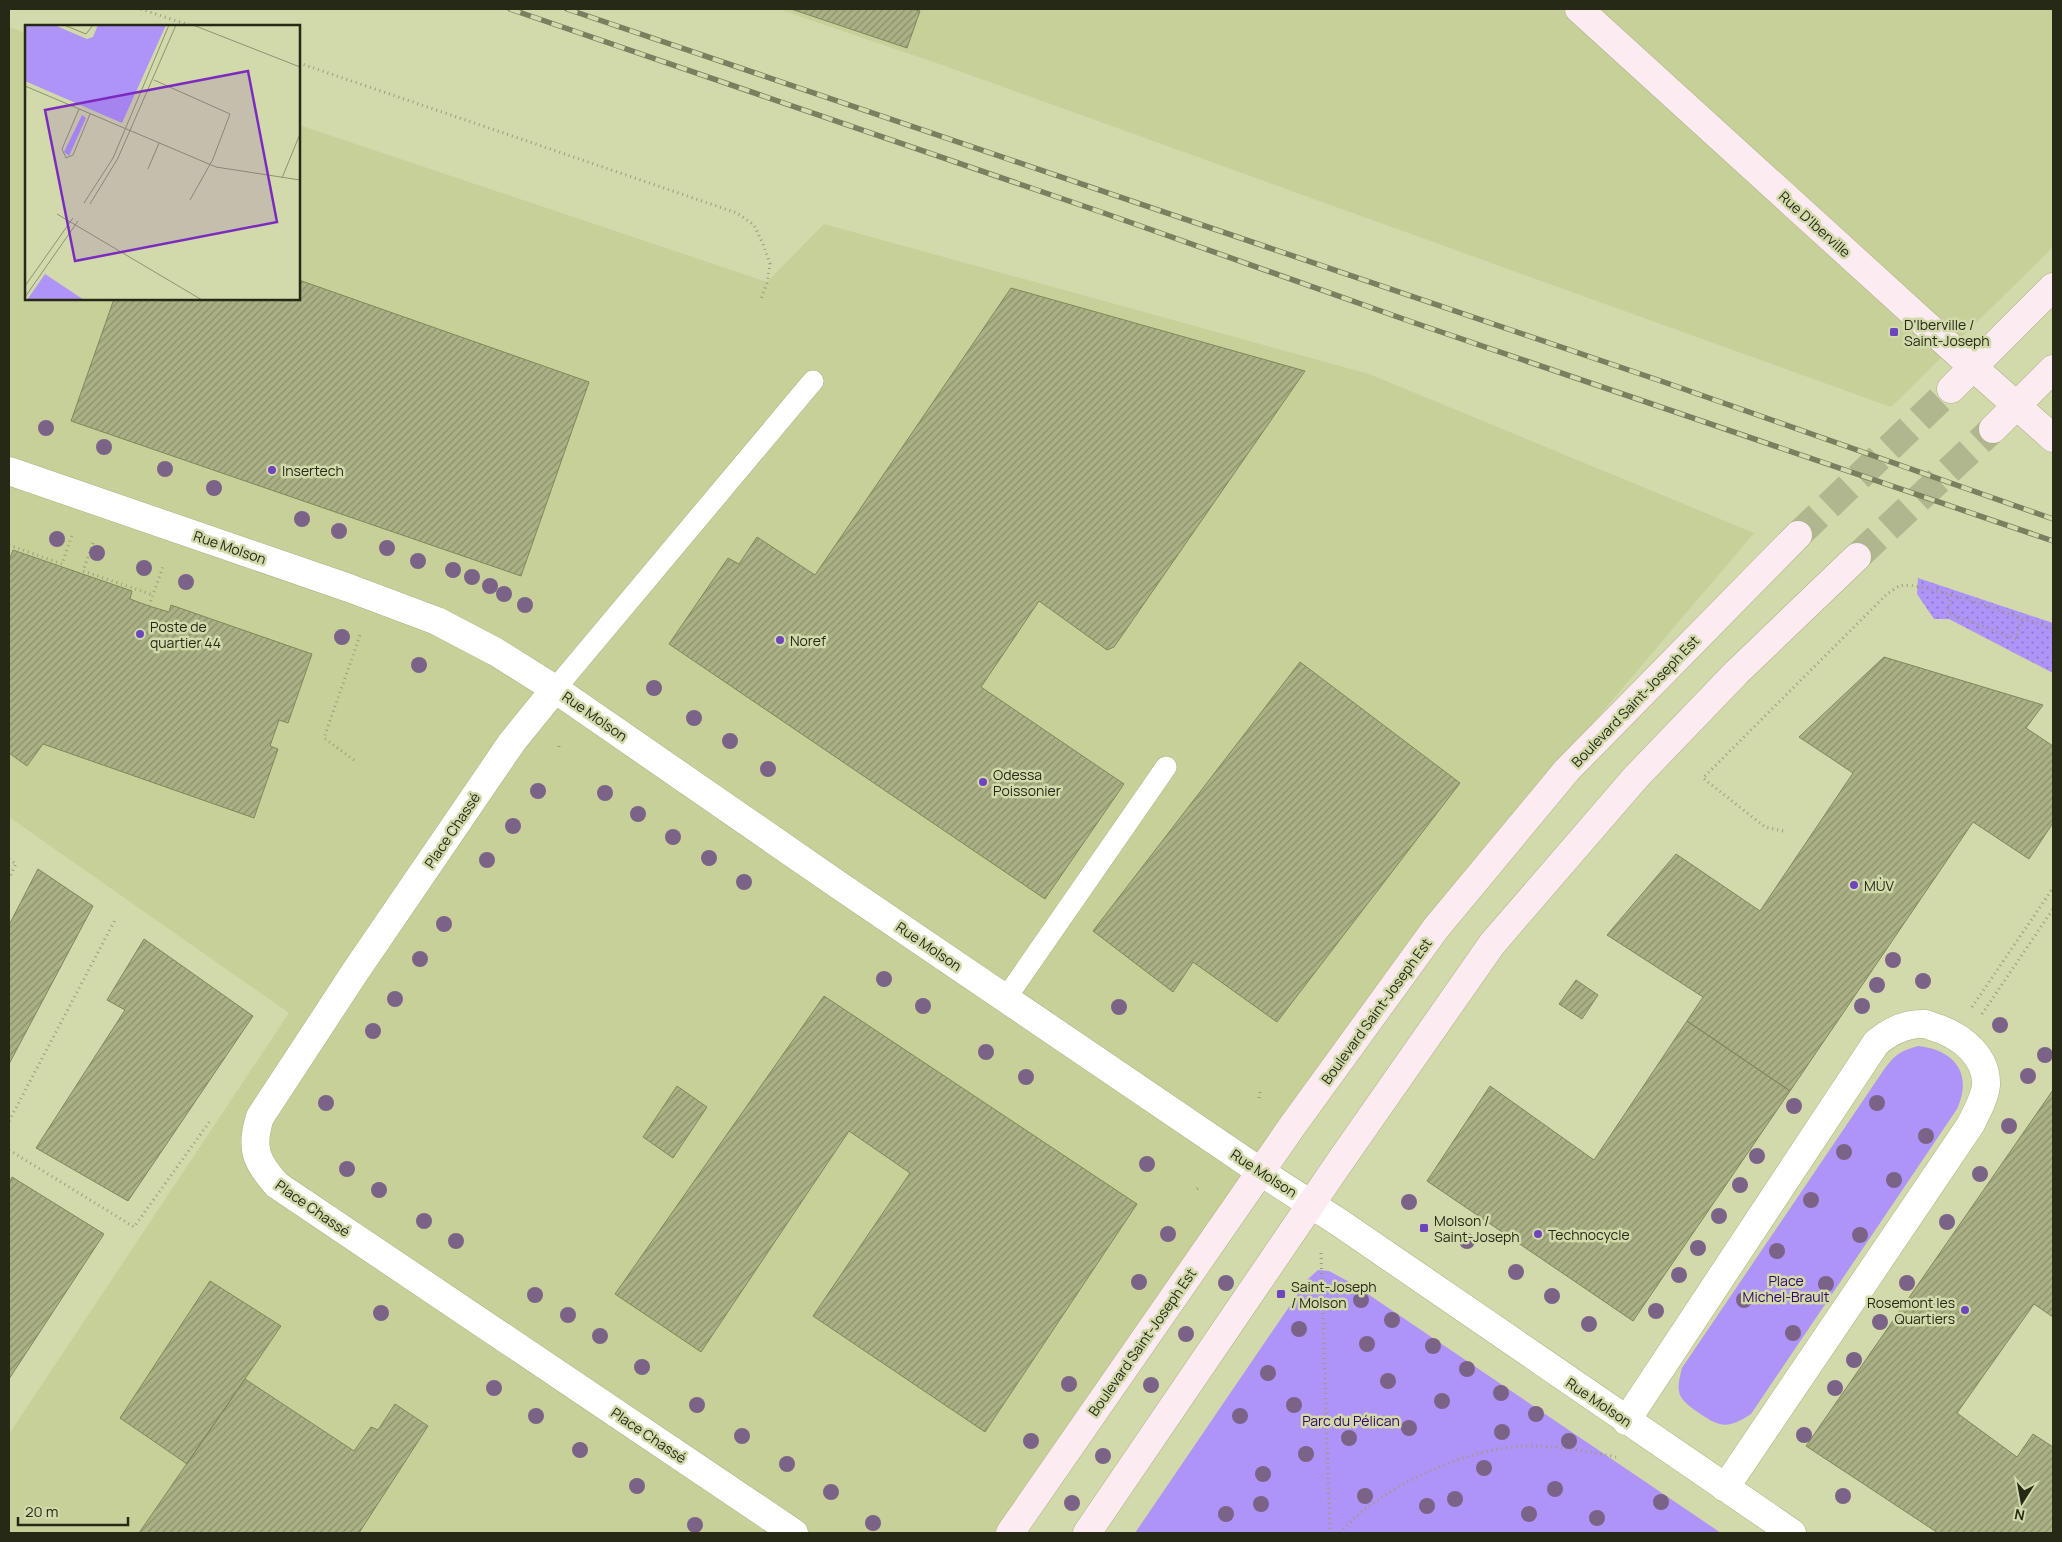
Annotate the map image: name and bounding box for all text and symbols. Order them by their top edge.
inset map [25,25,300,300]
street label: Rue D'Iberville [1775,187,1855,261]
place label: D'Iberville / Saint-Joseph [1904,315,1990,350]
marker: D'Iberville / Saint-Joseph [1888,326,1900,338]
place label: Insertech [282,461,344,480]
marker: Insertech [266,464,278,476]
street label: Rue Molson [191,526,269,568]
place label: Poste de quartier 44 [150,617,221,652]
marker: Poste de quartier 44 [134,628,146,640]
place label: Noref [790,631,826,650]
street label: Boulevard Saint-Joseph Est [1567,631,1703,771]
marker: Noref [774,634,786,646]
street label: Rue Molson [559,687,631,745]
place label: Odessa Poissonier [993,765,1061,800]
marker: Odessa Poissonier [977,776,989,788]
street label: Place Chassé [420,789,484,871]
place label: MÙV [1864,876,1895,895]
marker: MÙV [1848,879,1860,891]
street label: Rue Molson [892,917,966,975]
street label: Boulevard Saint-Joseph Est [1317,934,1436,1088]
street label: Rue Molson [1227,1145,1301,1201]
street label: Place Chassé [272,1175,354,1241]
place label: Molson / Saint-Joseph [1434,1211,1520,1246]
marker: Molson / Saint-Joseph [1418,1222,1430,1234]
place label: Technocycle [1548,1225,1630,1244]
marker: Technocycle [1532,1228,1544,1240]
street label: Boulevard Saint-Joseph Est [1084,1264,1201,1420]
park label: Place Michel-Brault [1743,1271,1830,1306]
place label: Saint-Joseph / Molson [1291,1277,1377,1312]
marker: Saint-Joseph / Molson [1275,1288,1287,1300]
place label: Rosemont les Quartiers [1867,1293,1955,1328]
marker: Rosemont les Quartiers [1959,1304,1971,1316]
street label: Rue Molson [1562,1373,1636,1431]
street label: Place Chassé [608,1403,690,1467]
park label: Parc du Pélican [1302,1411,1400,1430]
north arrow [1997,1477,2047,1527]
scale bar [18,1494,128,1526]
text: 20 m [25,1501,58,1522]
text: N [2013,1505,2026,1526]

